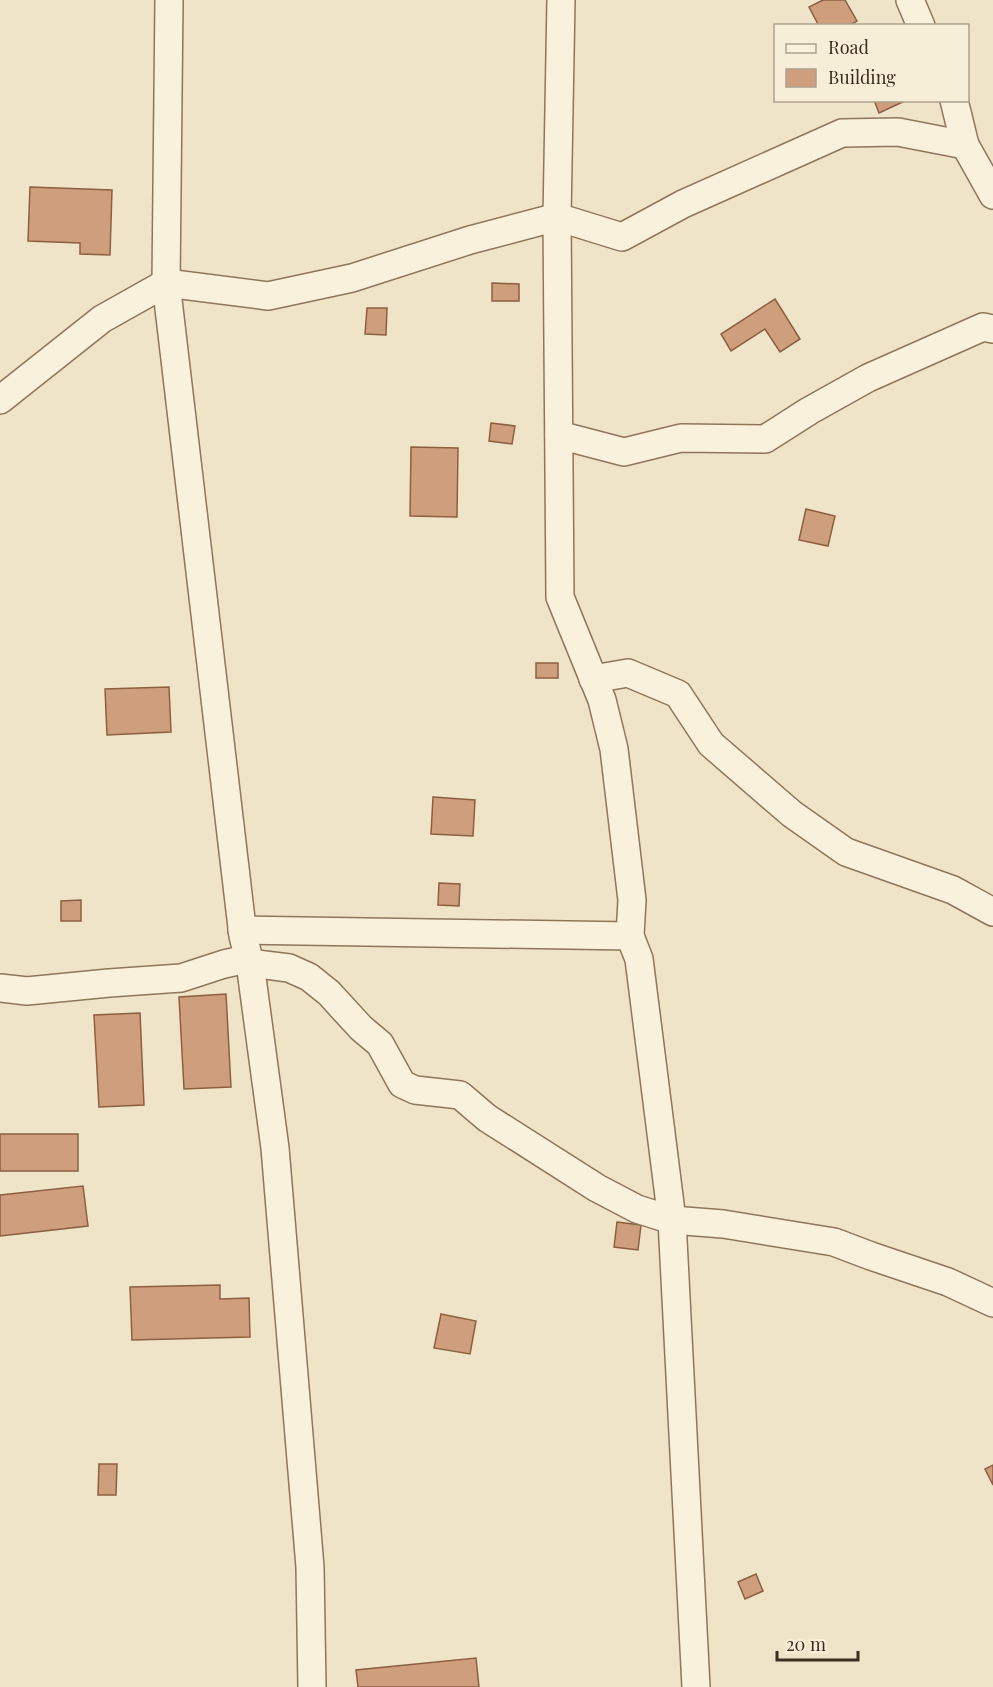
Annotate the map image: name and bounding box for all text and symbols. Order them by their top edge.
legend [774,24,969,102]
text: Road [828,35,869,59]
text: Building [828,65,896,89]
scale bar [777,1624,858,1662]
text: 20 m [786,1632,826,1656]

